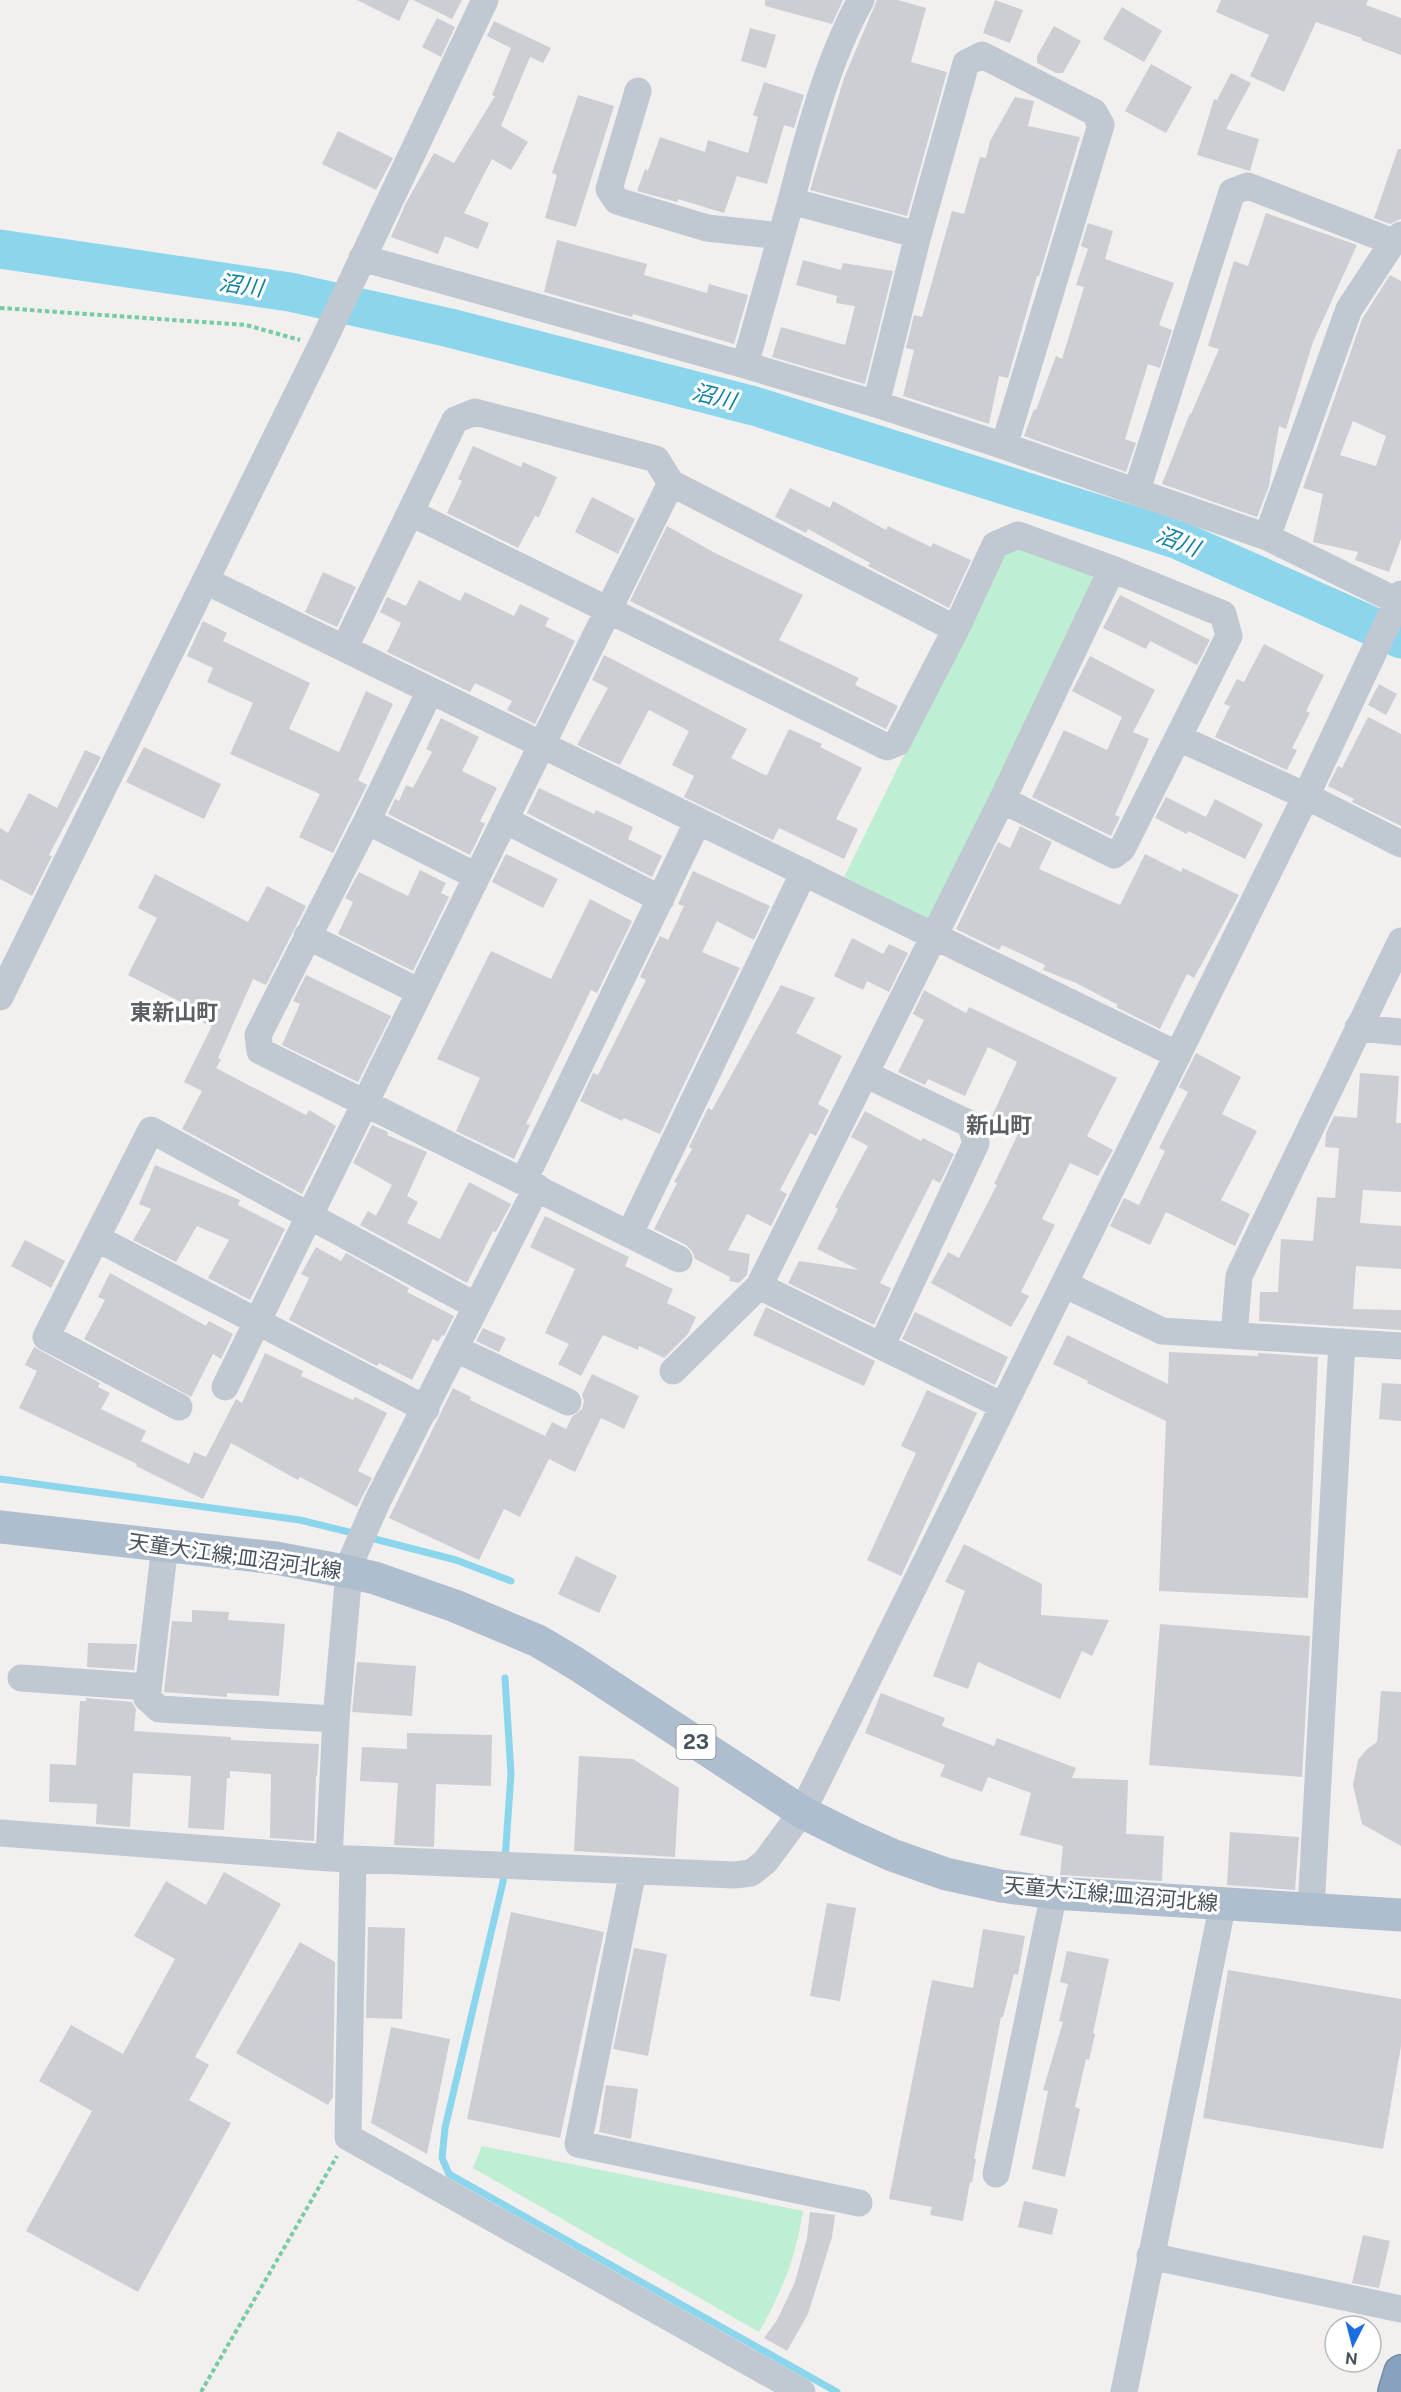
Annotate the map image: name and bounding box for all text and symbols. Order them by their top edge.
water label: 沼川 [217,269,267,301]
water label: 沼川 [690,378,740,414]
water label: 沼川 [1153,521,1205,562]
district label: 東新山町 [130,999,218,1025]
district label: 新山町 [966,1112,1032,1138]
street label: 天童大江線;皿沼河北線 [127,1529,343,1583]
road number: 23 [676,1725,716,1759]
street label: 天童大江線;皿沼河北線 [1003,1872,1219,1916]
north arrow [1323,2314,1383,2374]
text: N [1344,2348,1359,2369]

